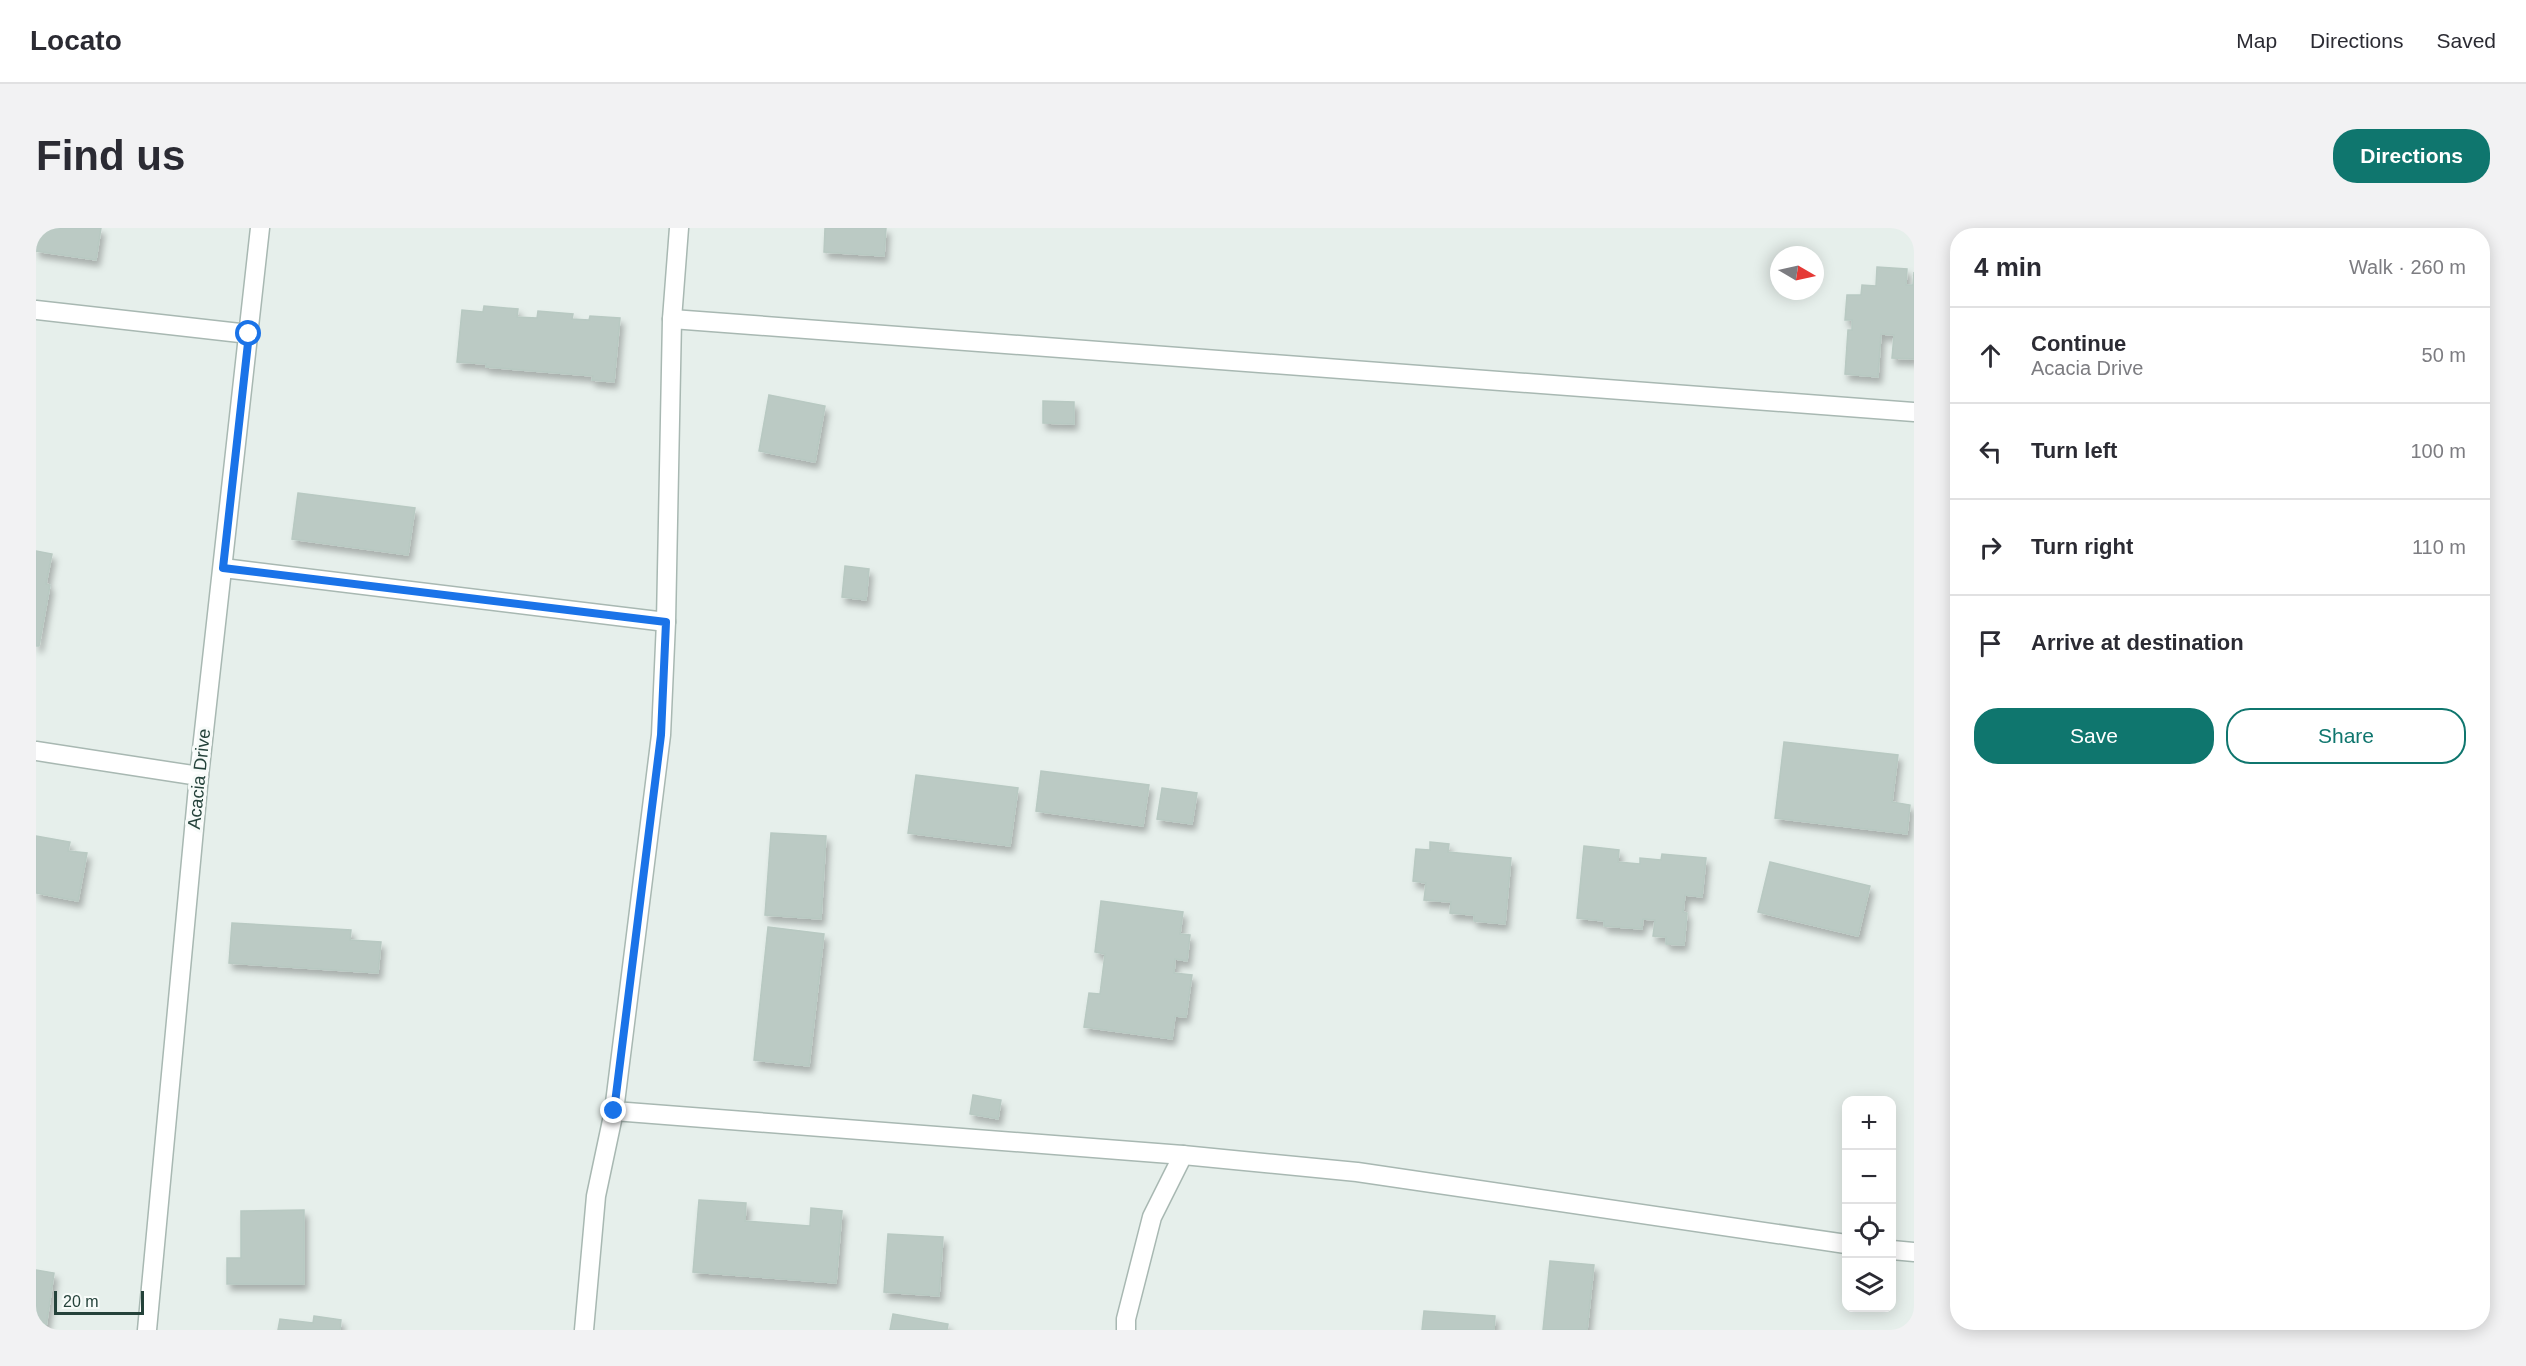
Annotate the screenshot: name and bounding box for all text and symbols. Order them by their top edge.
text: Locato [30,25,122,56]
text: Map [2236,29,2277,52]
text: Directions [2310,29,2403,52]
text: Saved [2436,29,2496,52]
button: Directions [2333,129,2490,183]
text: Find us [36,132,185,179]
north arrow [1770,246,1824,300]
text: 4 min [1974,252,2042,282]
text: Walk · 260 m [2349,256,2466,278]
route start [235,320,261,346]
text: Continue [2031,331,2126,356]
icon: ahead [1974,339,2007,372]
text: 50 m [2422,344,2466,366]
text: Acacia Drive [2031,357,2143,379]
icon: left [1974,435,2007,468]
text: Turn left [2031,438,2117,463]
text: 100 m [2410,440,2466,462]
icon: right [1974,531,2007,564]
text: Turn right [2031,534,2133,559]
text: 110 m [2412,536,2466,558]
icon: arrive [1974,627,2007,660]
text: Arrive at destination [2031,630,2244,655]
button: Save [1974,708,2214,764]
button: Share [2226,708,2466,764]
street label: Acacia Drive [184,728,214,830]
map controls [1842,1096,1896,1312]
button: + [1842,1096,1896,1150]
route end [600,1097,626,1123]
button: − [1842,1150,1896,1204]
button: locate [1842,1204,1896,1258]
button: layers [1842,1258,1896,1312]
scale bar [54,1288,144,1316]
text: 20 m [63,1293,99,1310]

